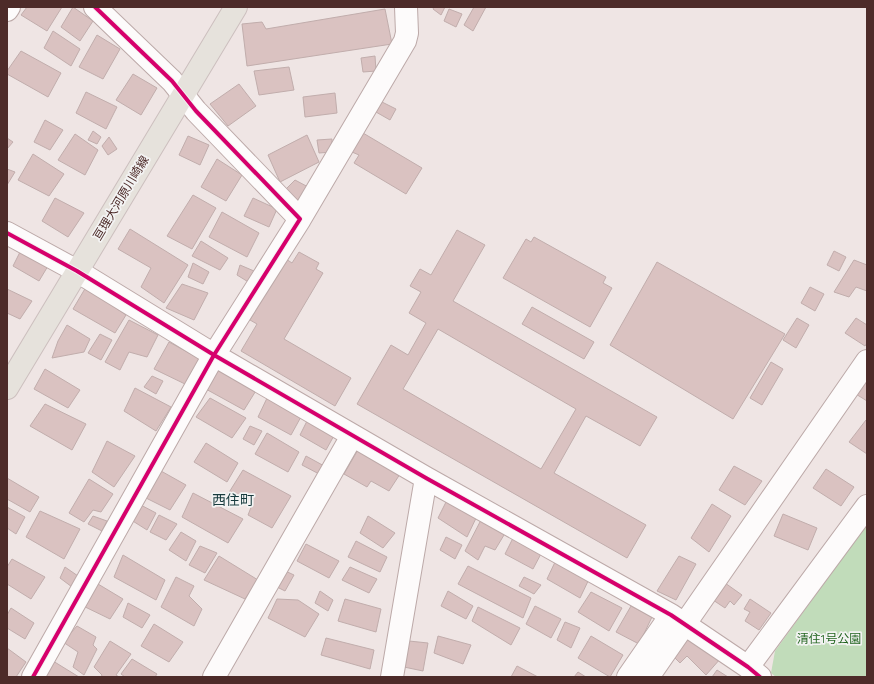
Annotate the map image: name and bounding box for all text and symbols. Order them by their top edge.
street label: 亘理大河原川崎線 [89,153,152,243]
district label: 西住町 [212,491,254,509]
park label: 清住1号公園 [797,631,861,646]

